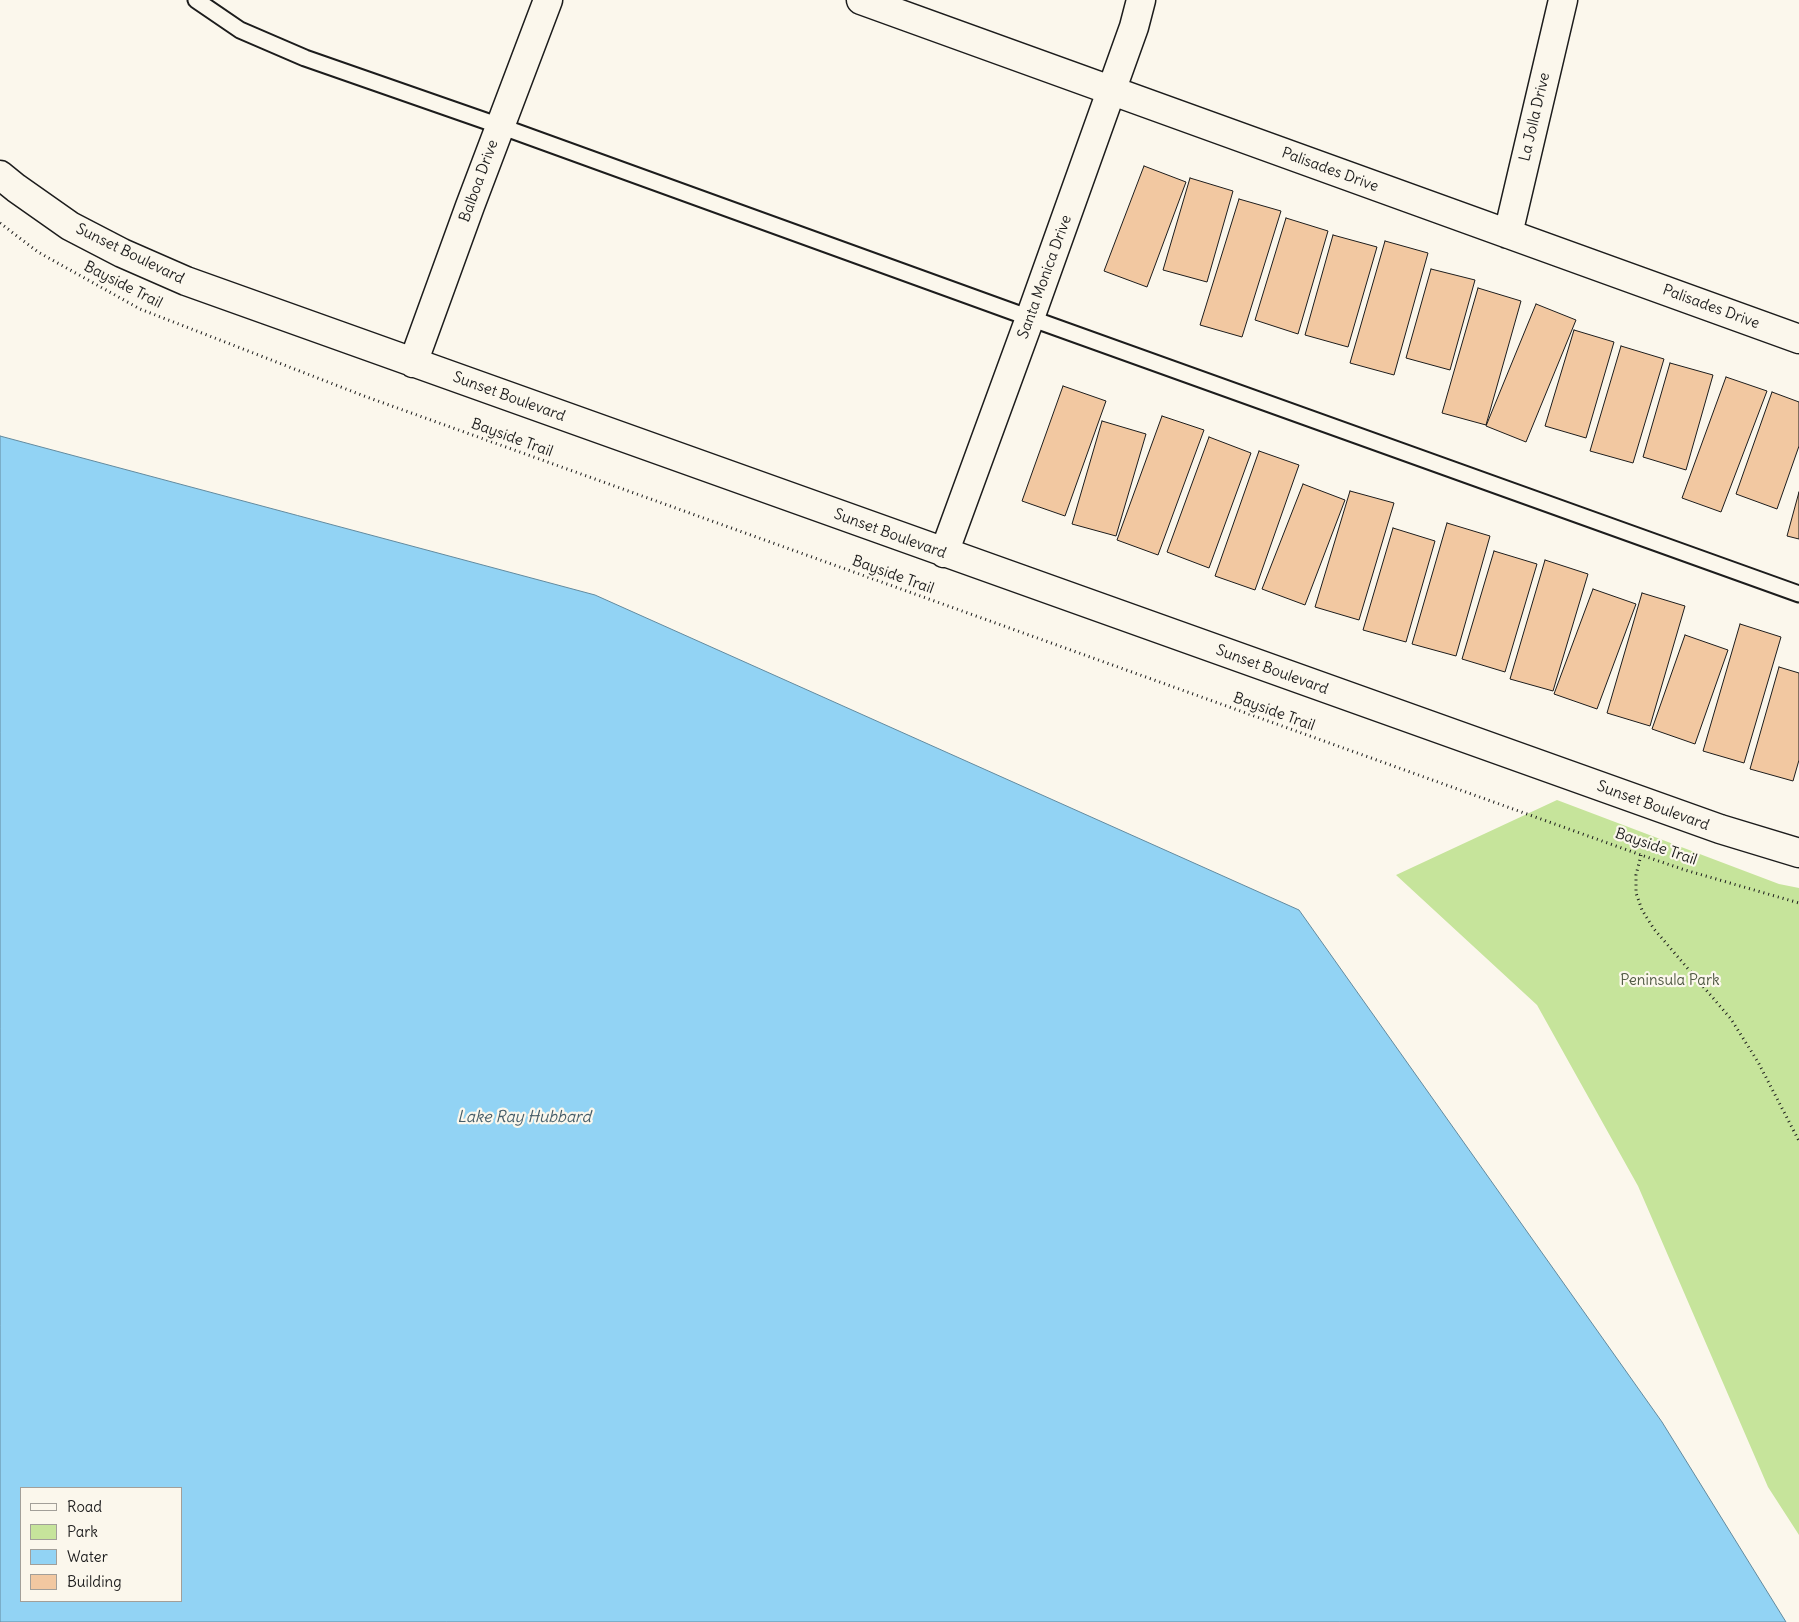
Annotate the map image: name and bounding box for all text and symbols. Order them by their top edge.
street label: La Jolla Drive [1516,71,1554,163]
street label: Balboa Drive [456,137,502,225]
street label: Palisades Drive [1279,144,1381,196]
street label: Santa Monica Drive [1014,213,1076,341]
street label: Sunset Boulevard [73,220,187,288]
street label: Bayside Trail [81,258,165,312]
street label: Palisades Drive [1660,281,1762,333]
street label: Sunset Boulevard [450,368,568,426]
street label: Bayside Trail [469,415,555,461]
street label: Sunset Boulevard [831,505,949,563]
street label: Bayside Trail [850,552,936,598]
street label: Sunset Boulevard [1213,641,1331,699]
street label: Bayside Trail [1231,689,1317,735]
street label: Sunset Boulevard [1594,777,1712,835]
street label: Bayside Trail [1613,825,1699,869]
park label: Peninsula Park [1620,972,1720,990]
water label: Lake Ray Hubbard [457,1107,591,1127]
legend [20,1487,182,1602]
text: Road [67,1497,102,1516]
text: Park [67,1522,98,1541]
text: Water [67,1547,108,1566]
text: Building [67,1572,122,1591]

